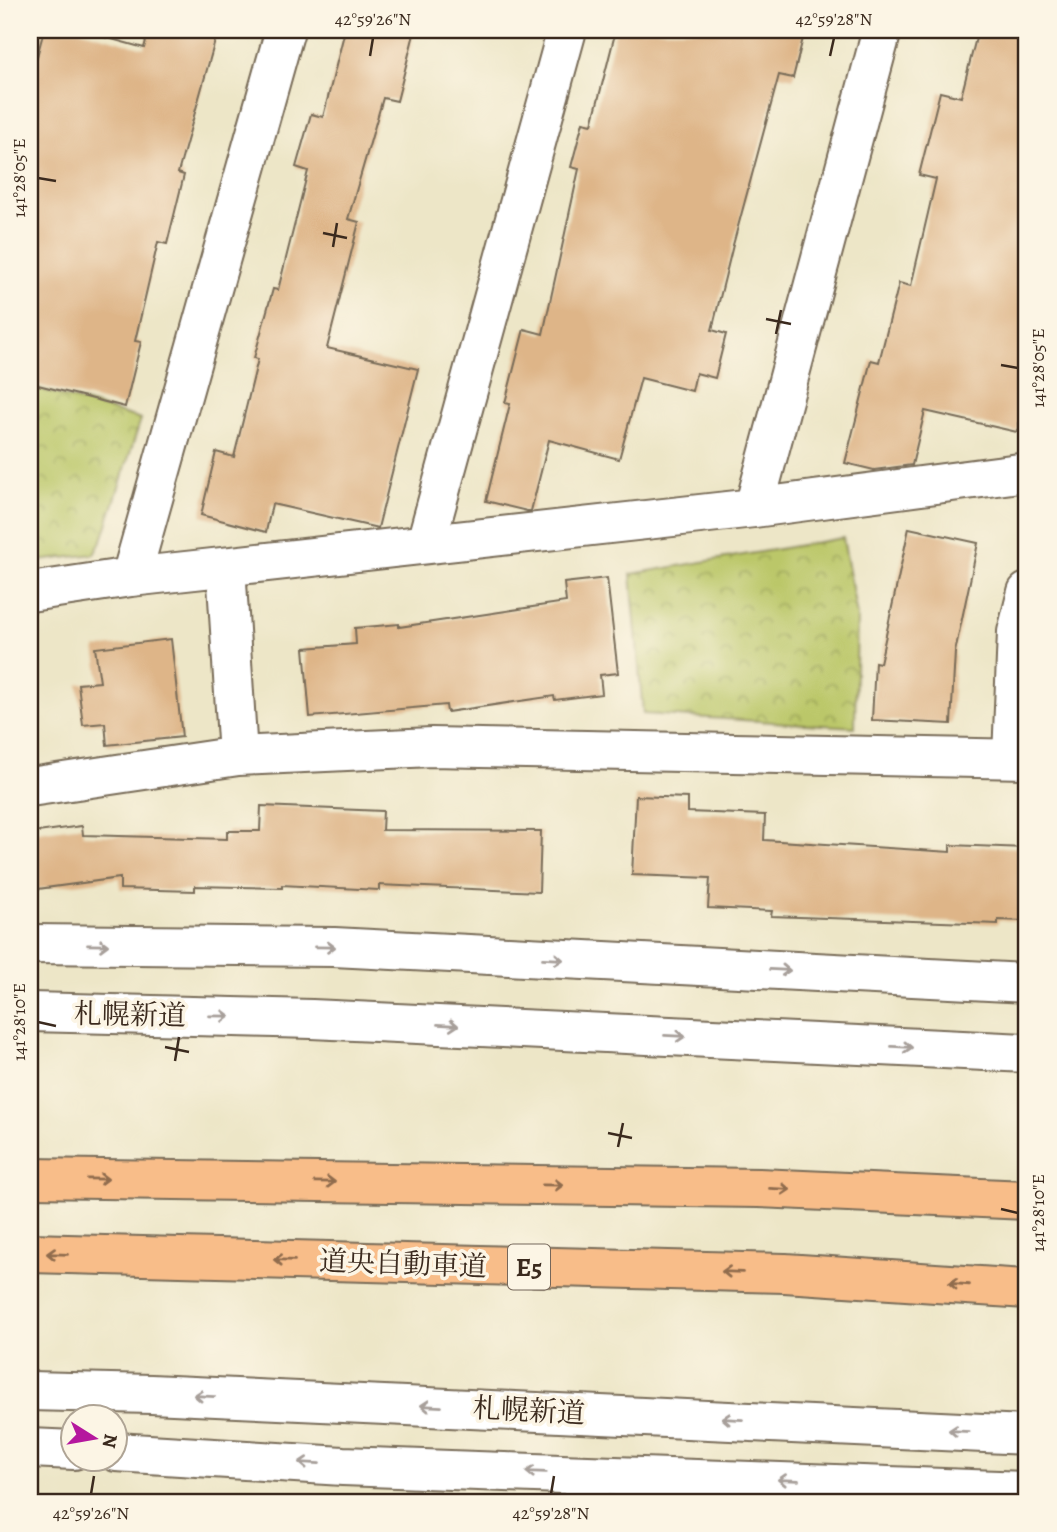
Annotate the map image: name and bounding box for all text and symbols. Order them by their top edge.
text: 42°59'26"N [335,7,411,31]
text: 42°59'28"N [796,7,872,31]
text: 141°28'05"E [7,138,31,218]
text: 141°28'05"E [1026,328,1050,408]
one-way arrow [86,938,109,952]
one-way arrow [314,941,337,954]
one-way arrow [541,952,564,965]
one-way arrow [768,964,791,977]
text: 141°28'10"E [7,983,31,1061]
street label: 札幌新道 [74,995,186,1035]
one-way arrow [209,1010,232,1023]
one-way arrow [436,1019,459,1032]
one-way arrow [663,1029,686,1042]
one-way arrow [890,1040,913,1053]
one-way arrow [86,1172,109,1186]
text: 141°28'10"E [1026,1174,1050,1252]
one-way arrow [314,1175,337,1189]
one-way arrow [541,1178,564,1192]
one-way arrow [769,1183,792,1196]
street label: 道央自動車道 [318,1242,488,1286]
road number: E5 [508,1244,550,1290]
one-way arrow [45,1247,68,1261]
one-way arrow [273,1253,296,1267]
one-way arrow [721,1265,744,1279]
one-way arrow [948,1278,971,1291]
one-way arrow [193,1389,216,1402]
street label: 札幌新道 [472,1389,586,1433]
one-way arrow [420,1399,443,1412]
north arrow [60,1402,130,1472]
one-way arrow [721,1412,744,1425]
one-way arrow [948,1424,971,1437]
text: N [96,1432,124,1450]
one-way arrow [297,1457,320,1470]
one-way arrow [525,1465,548,1478]
one-way arrow [777,1474,800,1487]
text: 42°59'26"N [53,1501,129,1525]
text: 42°59'28"N [513,1501,589,1525]

